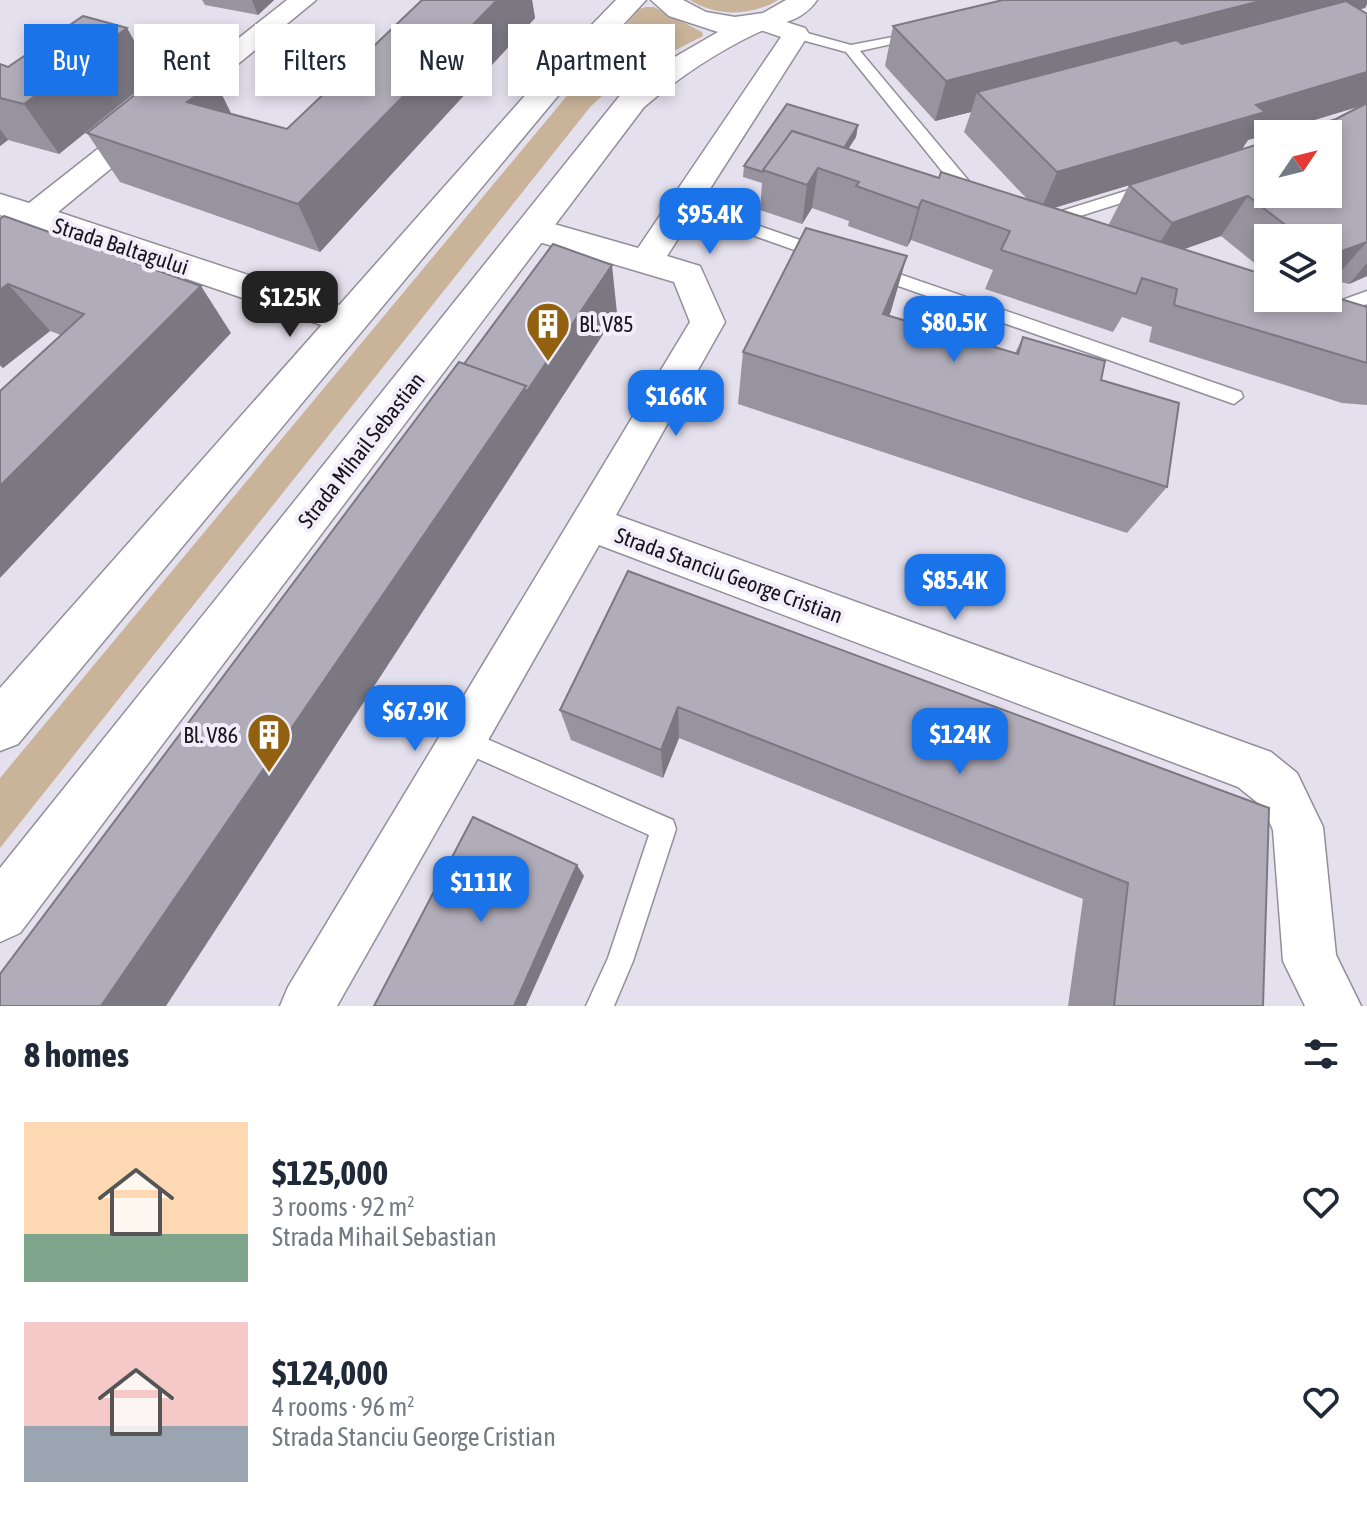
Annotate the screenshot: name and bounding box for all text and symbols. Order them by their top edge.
chip: Buy [24,24,118,96]
chip: Rent [134,24,239,96]
chip: Filters [255,24,375,96]
chip: New [391,24,492,96]
chip: Apartment [508,24,675,96]
north arrow [1254,120,1342,208]
map controls [1254,120,1342,312]
pin: $95.4K [645,188,775,256]
text: $95.4K [678,199,742,229]
street label: Strada Baltagului [50,212,192,280]
button: layers [1254,224,1342,312]
pin: $125K [234,271,346,339]
text: $125K [260,282,320,312]
pin: $80.5K [889,296,1019,364]
building icon: Bl. V85 [524,300,572,363]
text: $80.5K [922,307,986,337]
place label: Bl. V85 [579,311,634,337]
street label: Strada Mihail Sebastian [292,367,430,533]
pin: $166K [620,370,732,438]
text: $166K [646,381,706,411]
street label: Strada Stanciu George Cristian [612,522,846,628]
pin: $85.4K [890,554,1020,622]
text: $85.4K [923,565,987,595]
pin: $67.9K [350,685,480,753]
text: $67.9K [383,696,447,726]
pin: $124K [904,708,1016,776]
building icon: Bl. V86 [245,711,293,774]
text: $124K [930,719,990,749]
place label: Bl. V86 [183,722,238,748]
pin: $111K [425,856,537,924]
text: $111K [451,867,511,897]
icon: filters [1299,1032,1343,1076]
text: 8 homes [24,1035,129,1074]
text: $125,000 [272,1153,388,1192]
icon: home [88,1154,184,1250]
icon: heart [1299,1180,1343,1224]
text: 3 rooms · 92 m² [272,1192,414,1222]
text: Strada Mihail Sebastian [272,1222,497,1252]
text: $124,000 [272,1353,388,1392]
icon: home [88,1354,184,1450]
icon: heart [1299,1380,1343,1424]
text: 4 rooms · 96 m² [272,1392,414,1422]
text: Strada Stanciu George Cristian [272,1422,556,1452]

